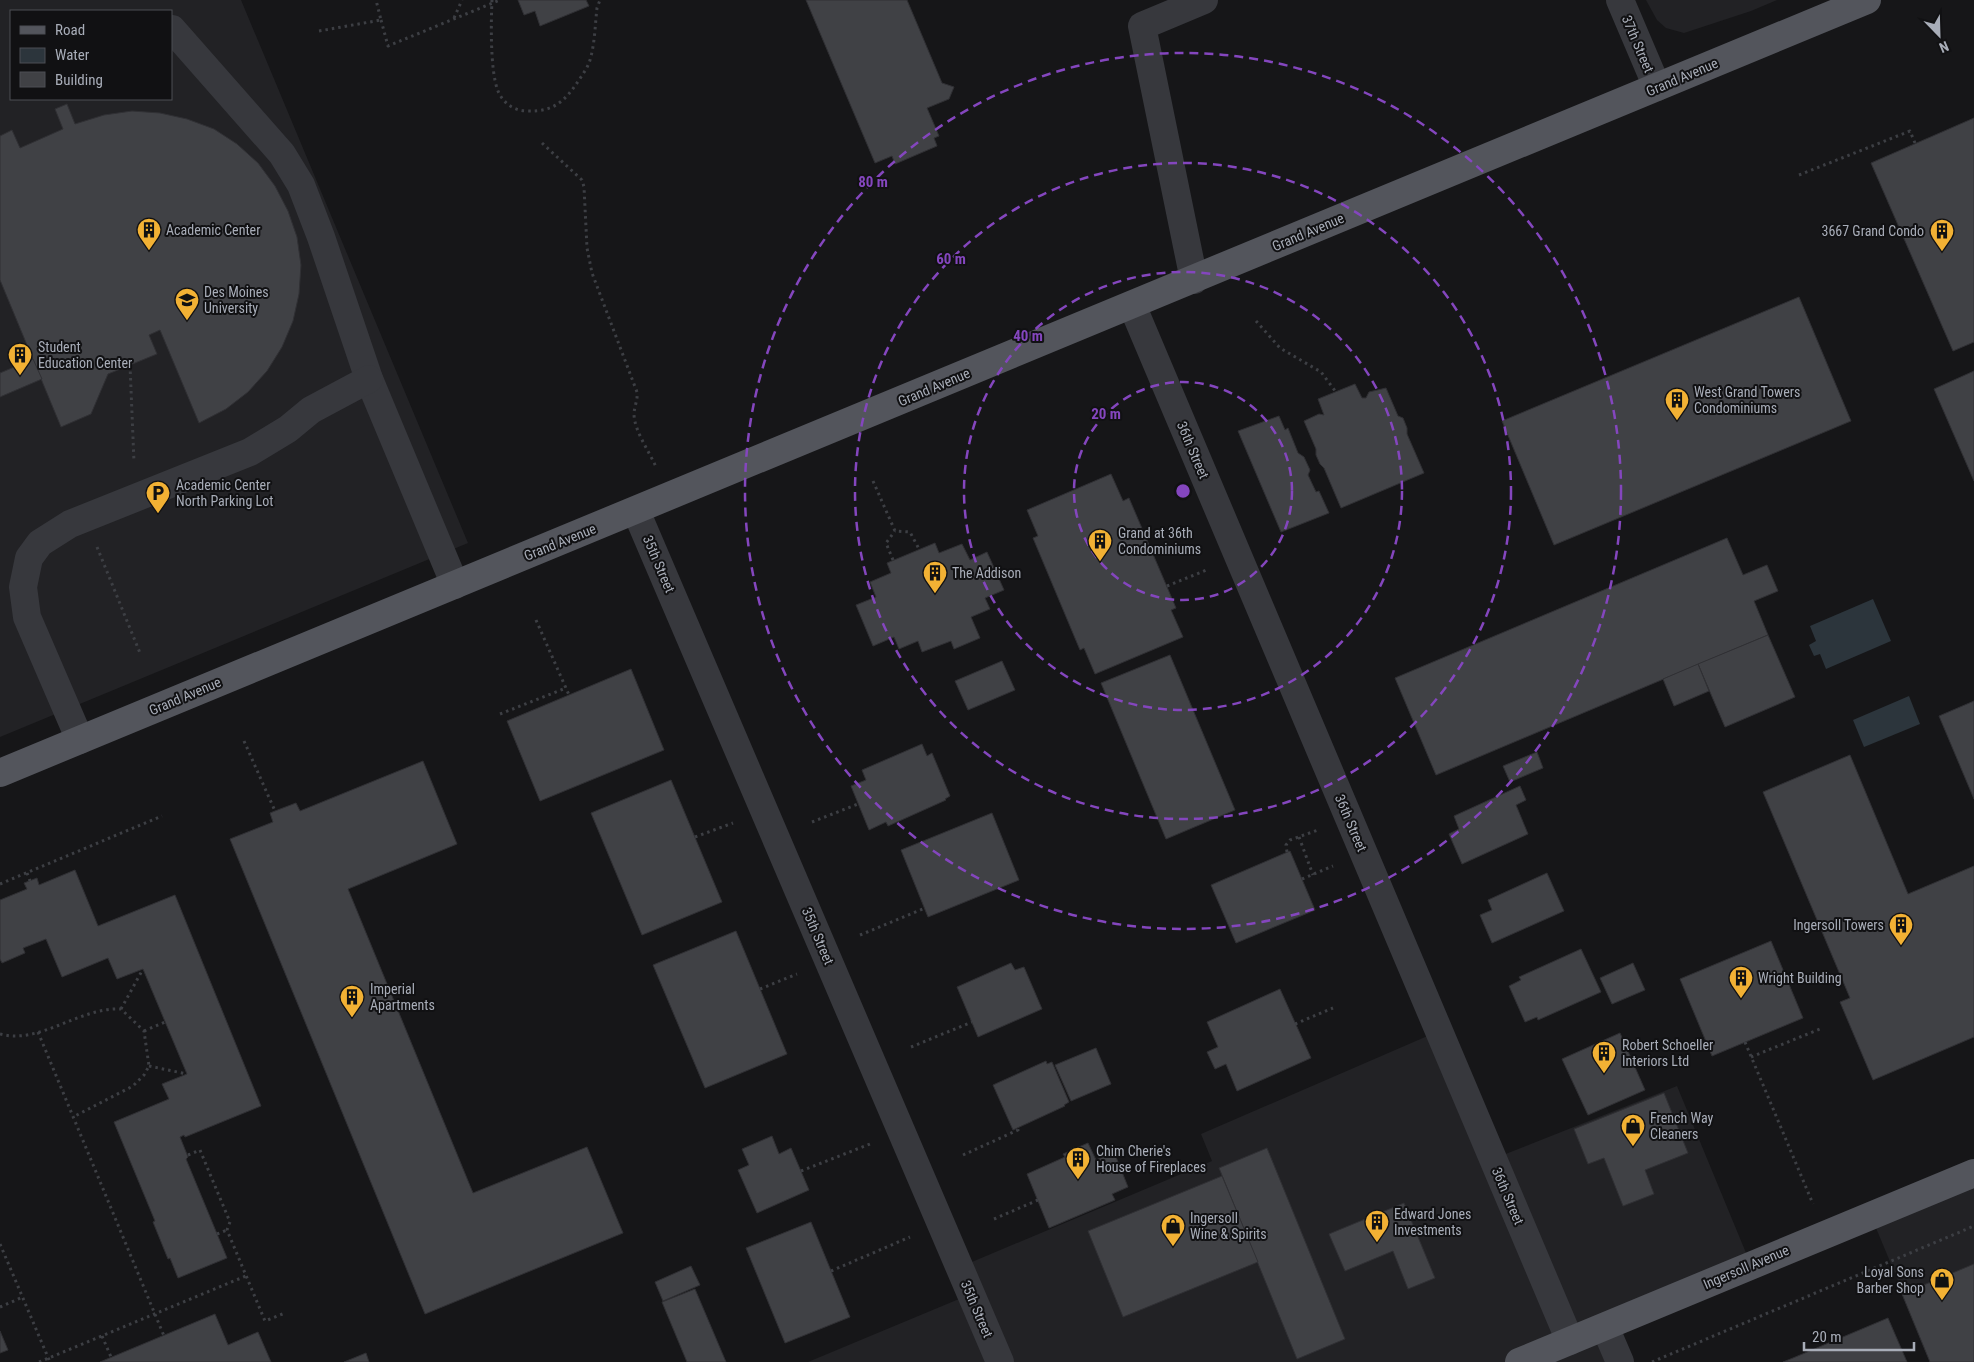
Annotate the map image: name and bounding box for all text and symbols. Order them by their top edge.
legend [10,10,172,100]
north arrow [1914,10,1964,60]
street label: 37th Street [1619,13,1657,75]
text: Road [55,21,85,39]
text: N [1937,38,1951,56]
text: Water [55,46,90,64]
street label: Grand Avenue [1644,55,1721,99]
text: Building [55,71,103,89]
text: 80 m [858,173,888,191]
street label: Grand Avenue [1270,210,1347,254]
building icon: Academic Center [136,217,162,251]
building icon: 3667 Grand Condo [1929,218,1955,252]
place label: Academic Center [166,222,260,238]
place label: 3667 Grand Condo [1822,223,1924,239]
text: 60 m [936,250,966,268]
place label: Des Moines University [204,284,269,316]
school or university icon: Des Moines University [174,287,200,321]
text: 40 m [1013,327,1043,345]
place label: Student Education Center [38,339,132,371]
building icon: Student Education Center [7,342,33,376]
street label: Grand Avenue [896,365,973,409]
place label: West Grand Towers Condominiums [1694,384,1800,416]
building icon: West Grand Towers Condominiums [1664,387,1690,421]
text: 20 m [1091,405,1121,423]
street label: 36th Street [1174,419,1212,481]
place label: Academic Center North Parking Lot [176,477,273,509]
parking icon: Academic Center North Parking Lot [145,480,171,514]
centre of rings [1174,482,1192,500]
street label: Grand Avenue [522,520,599,564]
place label: Grand at 36th Condominiums [1118,525,1201,557]
building icon: Grand at 36th Condominiums [1087,528,1113,562]
street label: 35th Street [640,533,678,595]
building icon: The Addison [922,560,948,594]
place label: The Addison [952,565,1021,581]
street label: Grand Avenue [147,674,224,718]
street label: 36th Street [1332,792,1370,854]
street label: 35th Street [799,905,837,967]
building icon: Ingersoll Towers [1888,912,1914,946]
place label: Ingersoll Towers [1793,917,1884,933]
building icon: Wright Building [1728,965,1754,999]
place label: Wright Building [1758,970,1842,986]
place label: Imperial Apartments [370,981,435,1013]
building icon: Imperial Apartments [339,984,365,1018]
place label: Robert Schoeller Interiors Ltd [1622,1037,1713,1069]
building icon: Robert Schoeller Interiors Ltd [1591,1040,1617,1074]
place label: French Way Cleaners [1650,1110,1714,1142]
shop icon: French Way Cleaners [1620,1113,1646,1147]
place label: Chim Cherie's House of Fireplaces [1096,1143,1206,1175]
building icon: Chim Cherie's House of Fireplaces [1065,1146,1091,1180]
street label: 36th Street [1489,1165,1527,1227]
place label: Edward Jones Investments [1394,1206,1471,1238]
building icon: Edward Jones Investments [1364,1209,1390,1243]
place label: Ingersoll Wine & Spirits [1190,1210,1267,1242]
shop icon: Ingersoll Wine & Spirits [1160,1213,1186,1247]
street label: Ingersoll Avenue [1701,1242,1792,1292]
place label: Loyal Sons Barber Shop [1856,1264,1924,1296]
shop icon: Loyal Sons Barber Shop [1929,1267,1955,1301]
street label: 35th Street [958,1278,996,1340]
scale bar [1804,1320,1914,1352]
text: 20 m [1812,1328,1842,1346]

